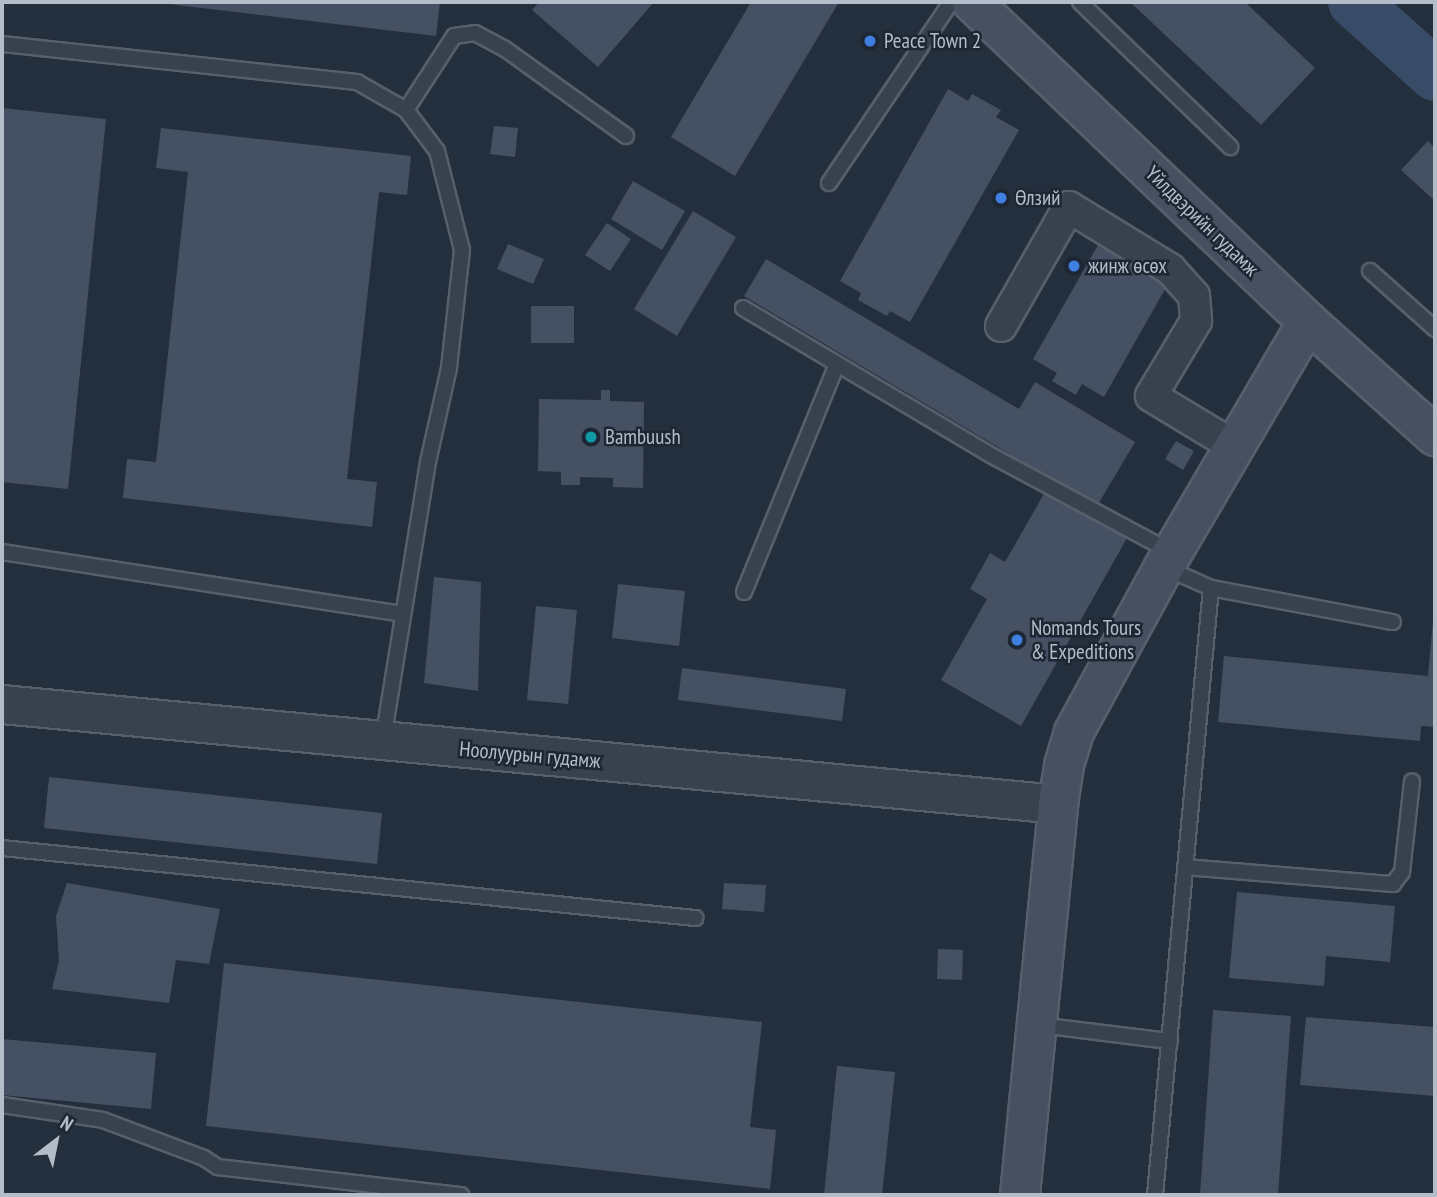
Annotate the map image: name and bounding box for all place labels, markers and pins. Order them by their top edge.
place label: Peace Town 2 [884,28,982,54]
marker: Peace Town 2 [862,33,878,49]
place label: Өлзий [1015,185,1060,211]
marker: Өлзий [993,190,1009,206]
place label: жинж өсөх [1088,253,1167,279]
marker: жинж өсөх [1066,258,1082,274]
place label: Bambuush [605,424,681,450]
marker: Bambuush [583,429,599,445]
place label: Nomands Tours & Expeditions [1031,615,1142,665]
marker: Nomands Tours & Expeditions [1009,632,1025,648]

